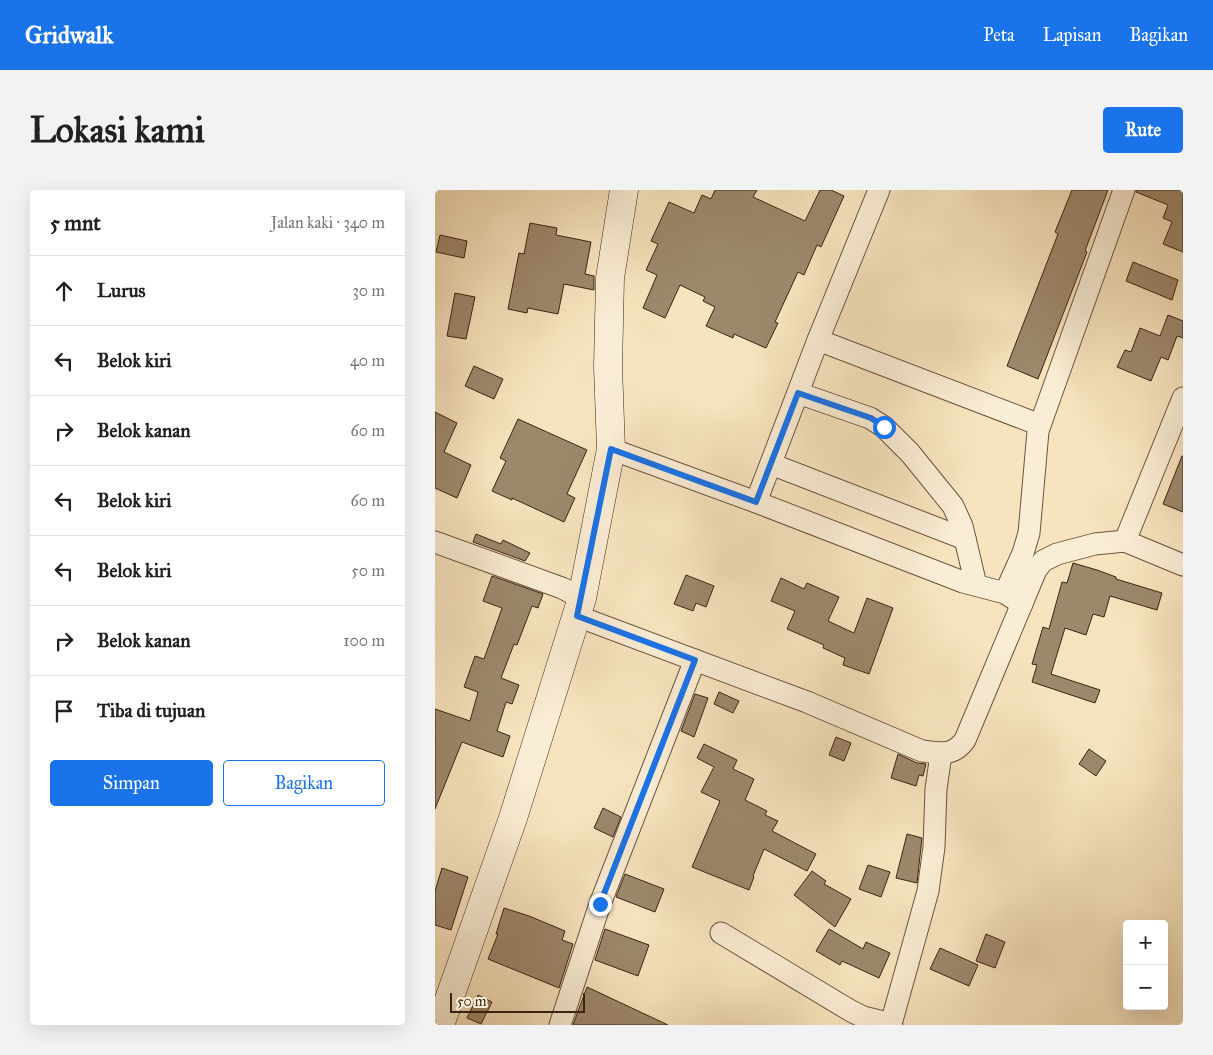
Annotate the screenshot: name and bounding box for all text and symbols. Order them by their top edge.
text: Gridwalk [25,20,113,50]
text: Peta [983,24,1015,46]
text: Lapisan [1043,24,1101,46]
text: Bagikan [1129,24,1188,46]
button: Rute [1103,107,1183,153]
text: Lokasi kami [30,109,205,152]
text: 5 mnt [50,210,101,236]
text: Jalan kaki · 340 m [271,213,385,232]
icon: ahead [50,277,78,305]
text: Lurus [97,279,145,302]
text: 30 m [352,281,385,300]
icon: left [50,347,78,375]
text: Belok kiri [97,349,171,372]
text: 40 m [350,351,385,370]
route start [873,416,896,439]
icon: right [50,417,78,445]
text: Belok kanan [97,419,191,442]
text: 60 m [351,421,385,440]
icon: left [50,487,78,515]
text: Belok kiri [97,489,171,512]
text: 60 m [351,491,385,510]
icon: left [50,557,78,585]
text: Belok kiri [97,559,171,582]
text: 50 m [351,561,385,580]
icon: right [50,627,78,655]
text: Belok kanan [97,629,191,652]
text: 100 m [343,631,385,650]
icon: arrive [50,697,78,725]
text: Tiba di tujuan [97,699,205,722]
button: Simpan [50,760,213,806]
button: Bagikan [223,760,385,806]
route end [589,893,612,916]
map controls [1123,920,1168,1010]
button: + [1123,920,1168,965]
button: − [1123,965,1168,1010]
scale bar [450,990,585,1013]
text: 50 m [457,993,486,1010]

